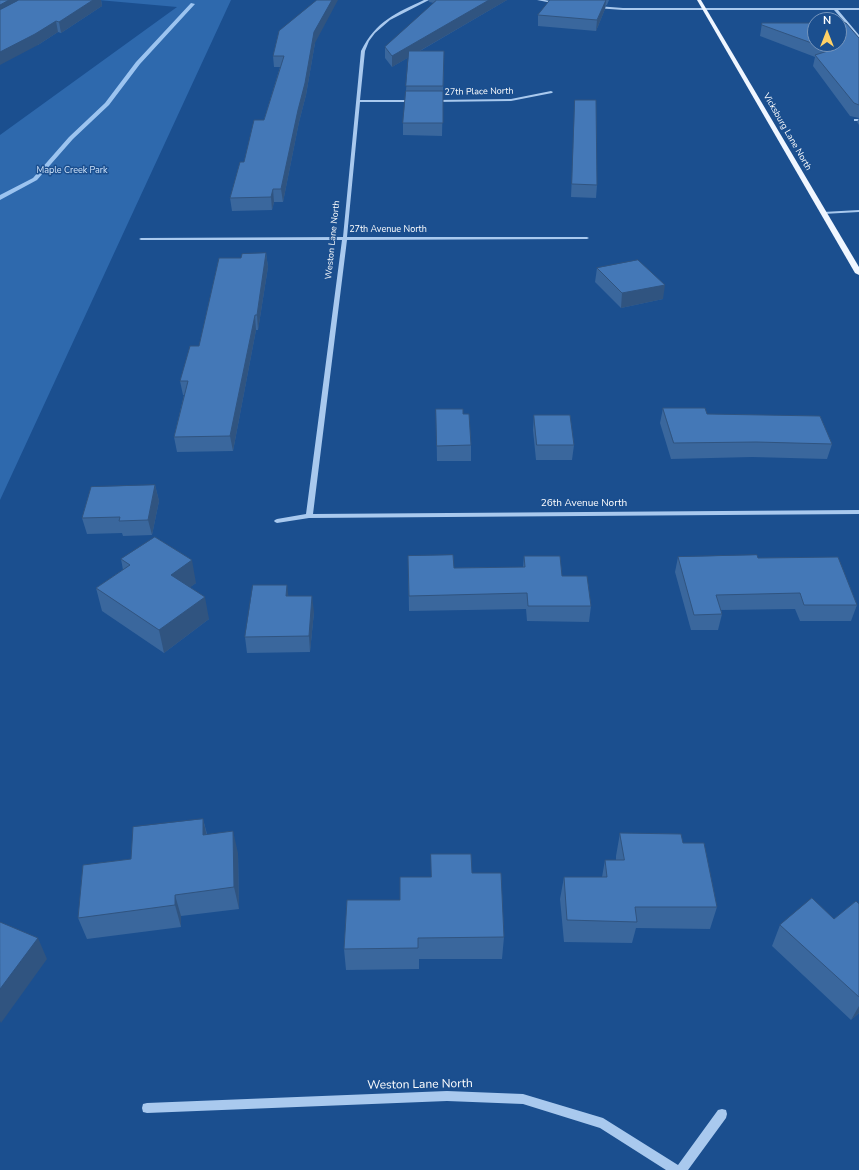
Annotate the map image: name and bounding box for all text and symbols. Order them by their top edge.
north arrow [807,12,847,52]
text: N [823,13,831,28]
street label: 27th Place North [444,86,514,98]
street label: Vicksburg Lane North [760,91,814,173]
park label: Maple Creek Park [36,166,108,176]
street label: Weston Lane North [323,200,343,280]
street label: 27th Avenue North [349,225,427,235]
street label: 26th Avenue North [541,498,627,510]
street label: Weston Lane North [367,1077,473,1093]

